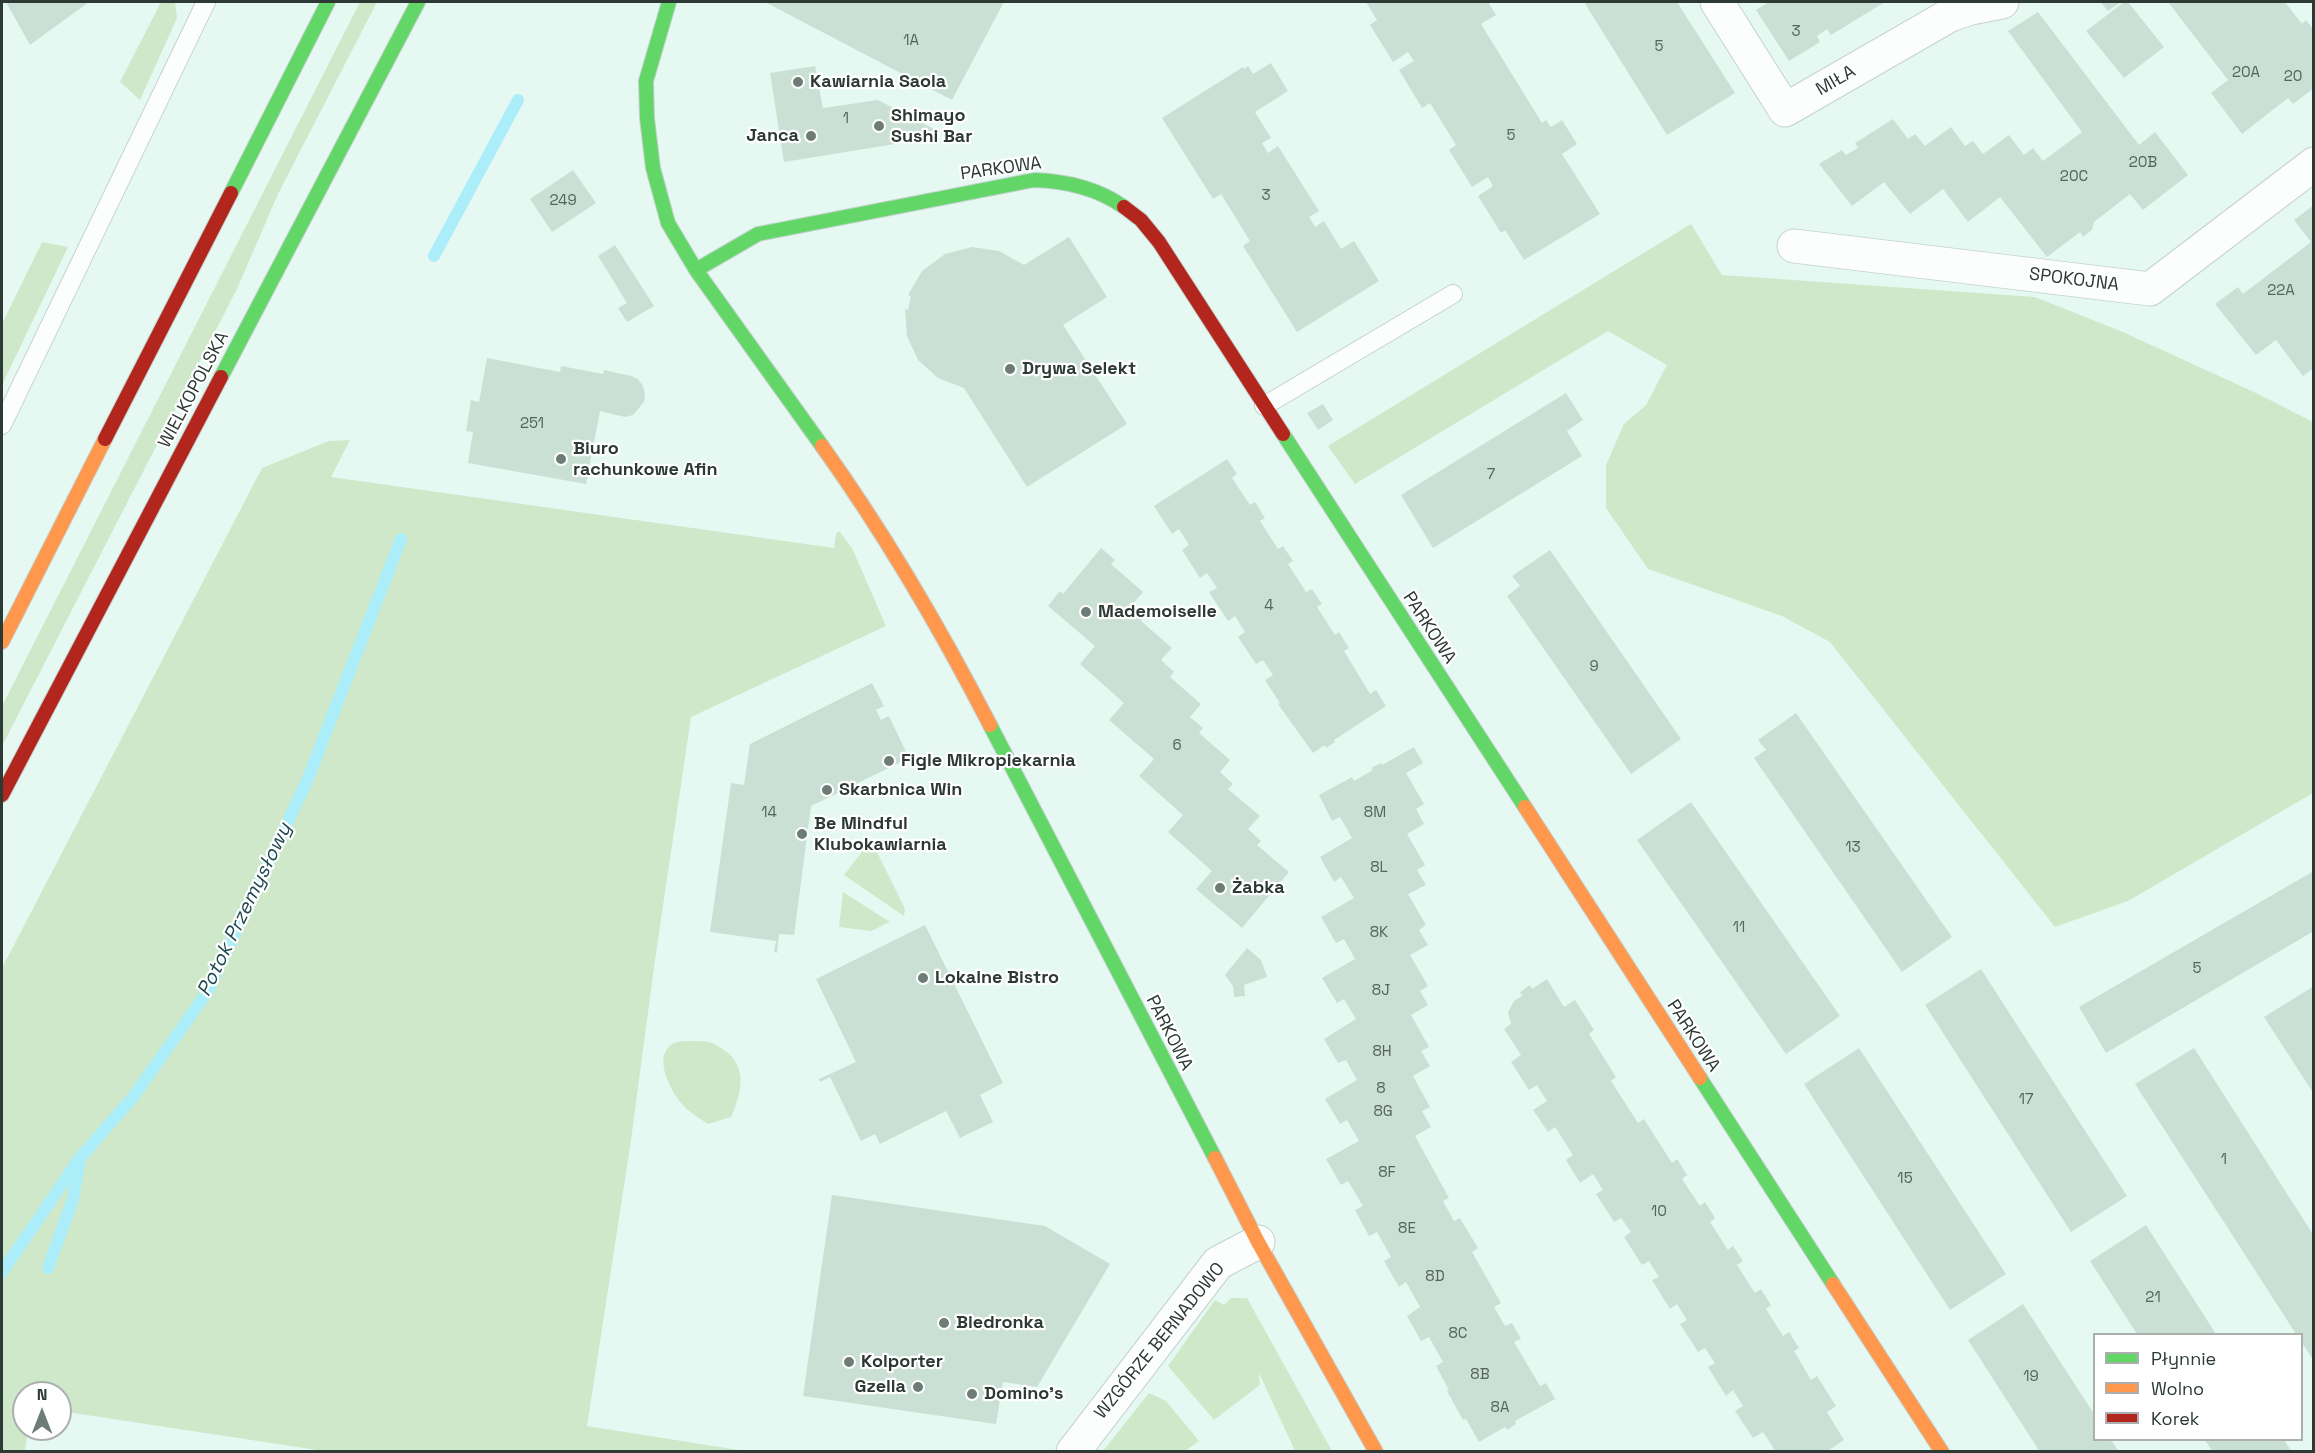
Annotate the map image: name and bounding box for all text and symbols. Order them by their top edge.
house number: 3 [1791,23,1801,41]
house number: 1A [903,32,919,50]
house number: 5 [1655,38,1663,56]
street label: MIŁA [1812,61,1860,101]
house number: 20A [2232,64,2260,82]
house number: 20 [2284,68,2302,86]
place label: Kawiarnia Saola [810,71,946,93]
marker: Kawiarnia Saola [791,75,805,89]
place label: Shimayo Sushi Bar [891,105,972,148]
house number: 1 [843,110,849,128]
marker: Shimayo Sushi Bar [872,119,886,133]
place label: Janca [746,125,799,147]
house number: 5 [1507,127,1515,145]
marker: Janca [804,129,818,143]
street label: PARKOWA [959,153,1043,185]
house number: 20B [2129,154,2157,172]
house number: 20C [2060,168,2088,186]
house number: 3 [1261,187,1271,205]
house number: 249 [549,192,577,210]
street label: SPOKOJNA [2028,264,2120,296]
house number: 22A [2267,282,2295,300]
street label: WIELKOPOLSKA [154,328,234,452]
place label: Drywa Selekt [1022,358,1136,380]
marker: Drywa Selekt [1003,362,1017,376]
house number: 251 [520,415,544,433]
place label: Biuro rachunkowe Afin [573,438,718,480]
marker: Biuro rachunkowe Afin [554,452,568,466]
house number: 7 [1487,466,1495,484]
street label: PARKOWA [1398,588,1460,668]
house number: 4 [1264,597,1274,615]
place label: Mademoiselle [1098,601,1217,623]
marker: Mademoiselle [1079,605,1093,619]
house number: 9 [1589,658,1599,676]
house number: 6 [1172,737,1182,755]
place label: Figle Mikropiekarnia [901,750,1076,772]
marker: Figle Mikropiekarnia [882,754,896,768]
place label: Skarbnica Win [839,779,962,801]
marker: Skarbnica Win [820,783,834,797]
house number: 14 [761,804,777,822]
house number: 8M [1364,804,1386,822]
place label: Be Mindful Klubokawiarnia [814,813,947,856]
water label: Potok Przemysłowy [193,819,297,1001]
marker: Be Mindful Klubokawiarnia [795,827,809,841]
house number: 13 [1845,839,1861,857]
house number: 8L [1370,859,1388,877]
place label: Żabka [1232,877,1285,899]
marker: Żabka [1213,881,1227,895]
house number: 11 [1733,919,1745,937]
house number: 8K [1370,924,1388,942]
house number: 5 [2193,960,2201,978]
place label: Lokalne Bistro [935,967,1059,989]
marker: Lokalne Bistro [916,971,930,985]
house number: 8J [1372,982,1390,1000]
street label: PARKOWA [1141,992,1197,1074]
street label: PARKOWA [1662,996,1724,1076]
house number: 8H [1372,1043,1392,1061]
house number: 8 [1376,1080,1386,1098]
house number: 17 [2019,1091,2033,1109]
house number: 8G [1373,1103,1393,1121]
house number: 1 [2221,1151,2227,1169]
house number: 8F [1378,1164,1396,1182]
house number: 15 [1897,1170,1913,1188]
house number: 10 [1651,1203,1667,1221]
house number: 8E [1398,1220,1416,1238]
street label: WZGÓRZE BERNADOWO [1090,1259,1230,1423]
house number: 8D [1425,1268,1445,1286]
house number: 21 [2145,1289,2161,1307]
place label: Biedronka [956,1312,1044,1334]
marker: Biedronka [937,1316,951,1330]
house number: 8C [1449,1325,1467,1343]
legend [2093,1333,2303,1441]
text: Płynnie [2151,1347,2216,1370]
place label: Kolporter [861,1351,943,1373]
marker: Kolporter [842,1355,856,1369]
house number: 8B [1470,1366,1490,1384]
house number: 19 [2023,1368,2039,1386]
place label: Gzella [855,1376,906,1398]
text: Wolno [2151,1377,2204,1400]
marker: Gzella [911,1380,925,1394]
north arrow [12,1381,72,1441]
place label: Domino's [984,1383,1063,1405]
text: N [37,1384,47,1405]
marker: Domino's [965,1387,979,1401]
house number: 8A [1491,1399,1509,1417]
text: Korek [2151,1407,2200,1430]

